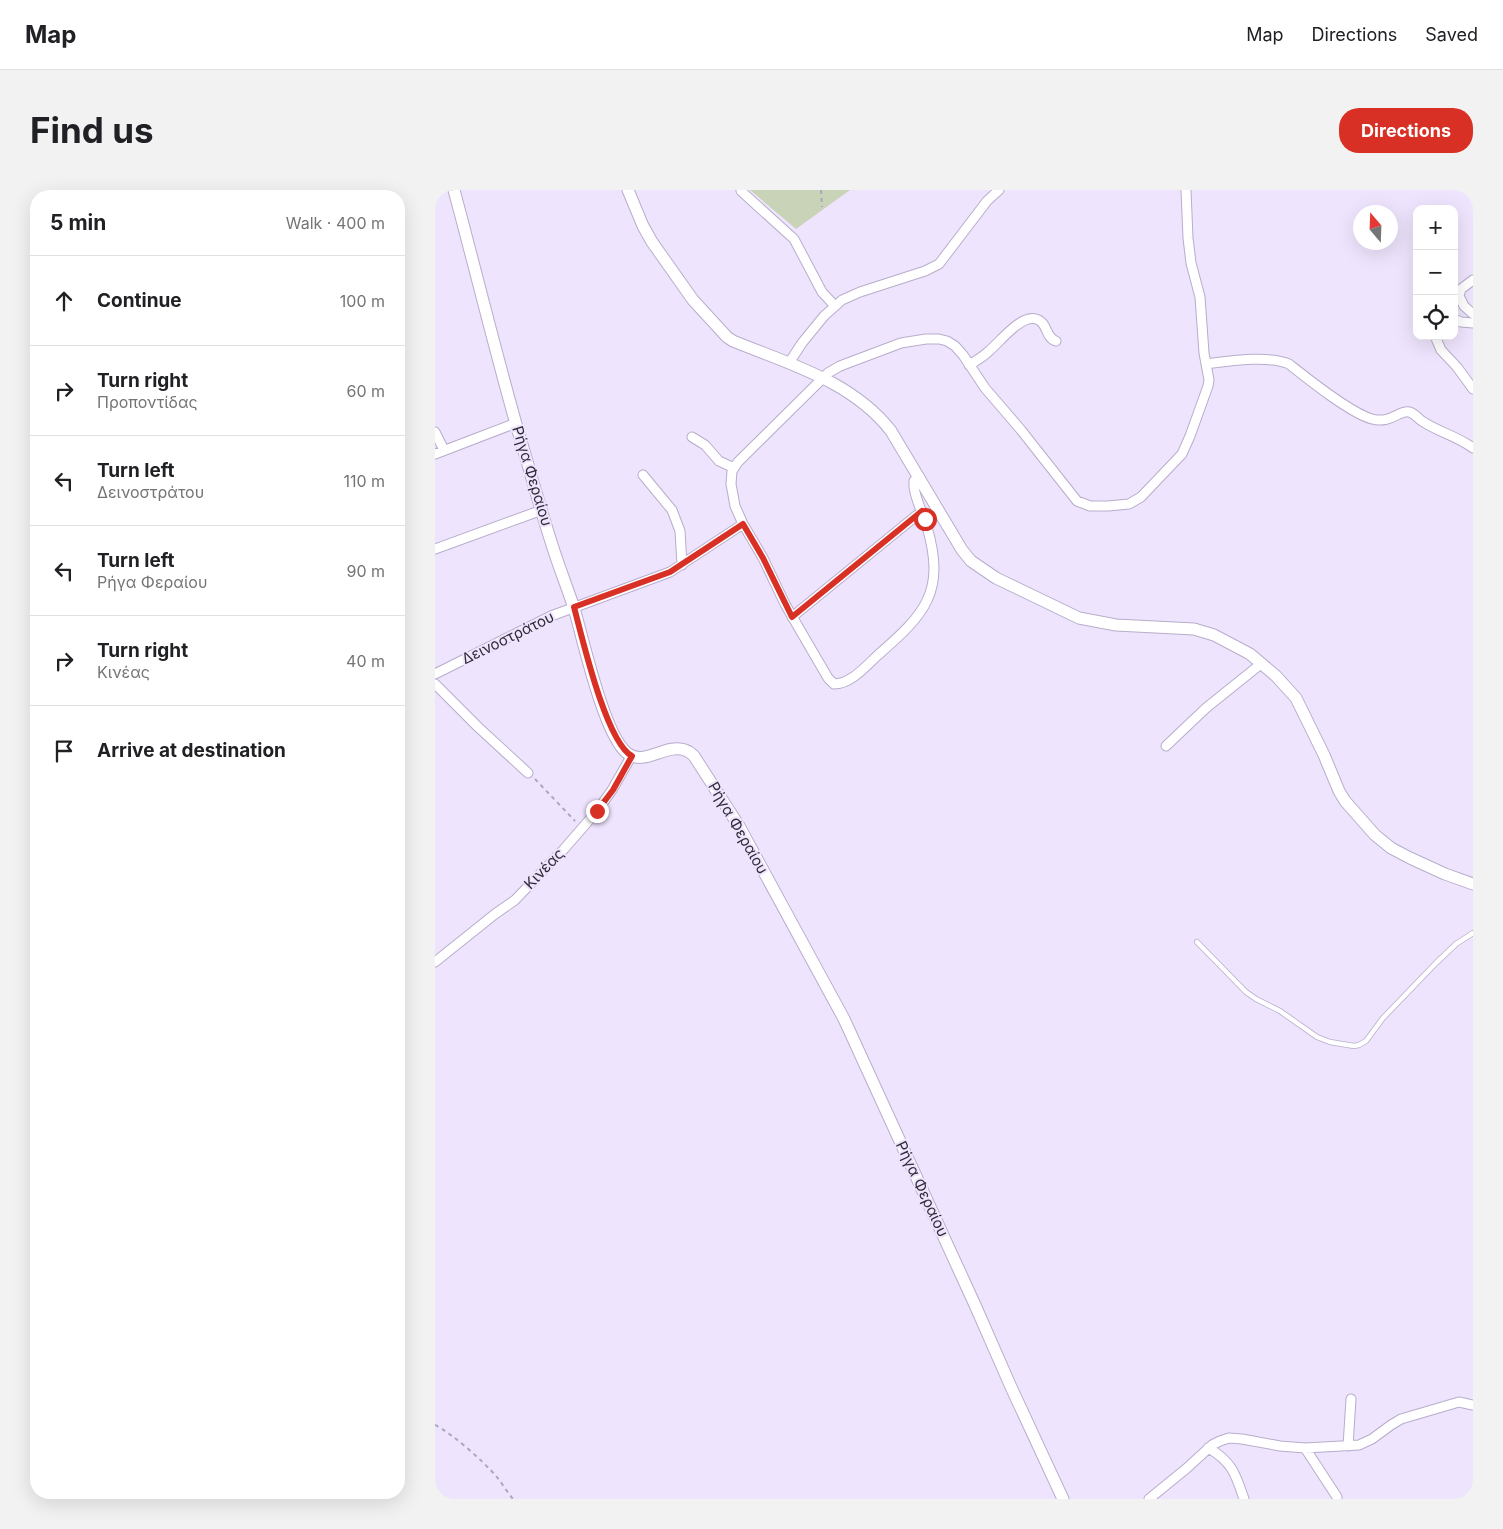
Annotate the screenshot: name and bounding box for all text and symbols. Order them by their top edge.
text: Map [25,20,76,49]
text: Map [1246,24,1284,45]
text: Directions [1312,24,1397,45]
text: Saved [1425,24,1478,45]
button: Directions [1339,108,1473,153]
text: Find us [30,109,154,151]
north arrow [1353,205,1398,250]
map controls [1413,205,1458,340]
button: + [1413,205,1458,250]
text: 5 min [50,210,106,235]
text: Walk · 400 m [286,213,385,233]
button: − [1413,250,1458,295]
icon: ahead [50,287,78,315]
text: Continue [97,289,182,312]
text: 100 m [340,291,385,311]
button: locate [1413,295,1458,340]
text: Turn right [97,369,188,392]
icon: right [50,377,78,405]
text: 60 m [346,381,385,401]
text: Προποντίδας [97,392,198,412]
street label: Ρήγα Φεραίου [508,424,557,528]
text: Turn left [97,459,175,482]
icon: left [50,467,78,495]
text: 110 m [343,471,385,491]
text: Δεινοστράτου [97,482,204,502]
route start [914,508,937,531]
text: Turn left [97,549,175,572]
icon: left [50,557,78,585]
text: 90 m [346,561,385,581]
text: Ρήγα Φεραίου [97,572,207,592]
street label: Δεινοστράτου [458,607,557,668]
text: Turn right [97,639,188,662]
icon: right [50,647,78,675]
text: 40 m [346,651,385,671]
text: Κινέας [97,662,150,682]
icon: arrive [50,737,78,765]
text: Arrive at destination [97,739,286,762]
street label: Ρήγα Φεραίου [704,778,773,877]
route end [586,800,609,823]
street label: Κινέας [520,844,568,893]
street label: Ρήγα Φεραίου [892,1138,953,1240]

